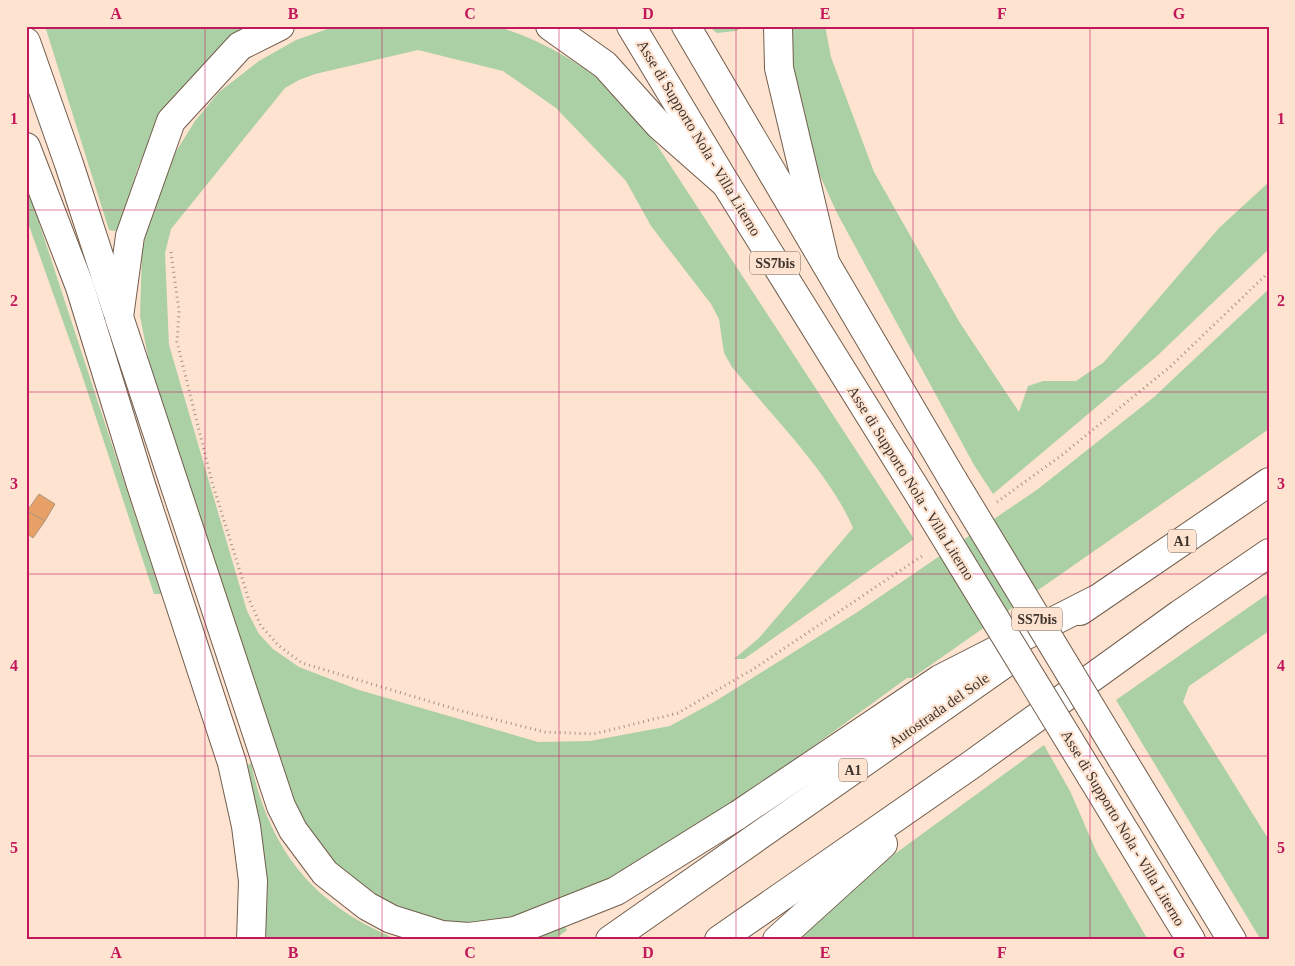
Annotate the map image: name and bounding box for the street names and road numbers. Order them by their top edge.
street label: Asse di Supporto Nola - Villa Literno [634,37,764,239]
road number: SS7bis [750,252,800,274]
street label: Asse di Supporto Nola - Villa Literno [844,383,978,583]
road number: A1 [1168,530,1196,552]
road number: SS7bis [1012,608,1062,630]
street label: Autostrada del Sole [886,669,992,750]
street label: Asse di Supporto Nola - Villa Literno [1058,727,1188,929]
road number: A1 [839,758,867,782]

